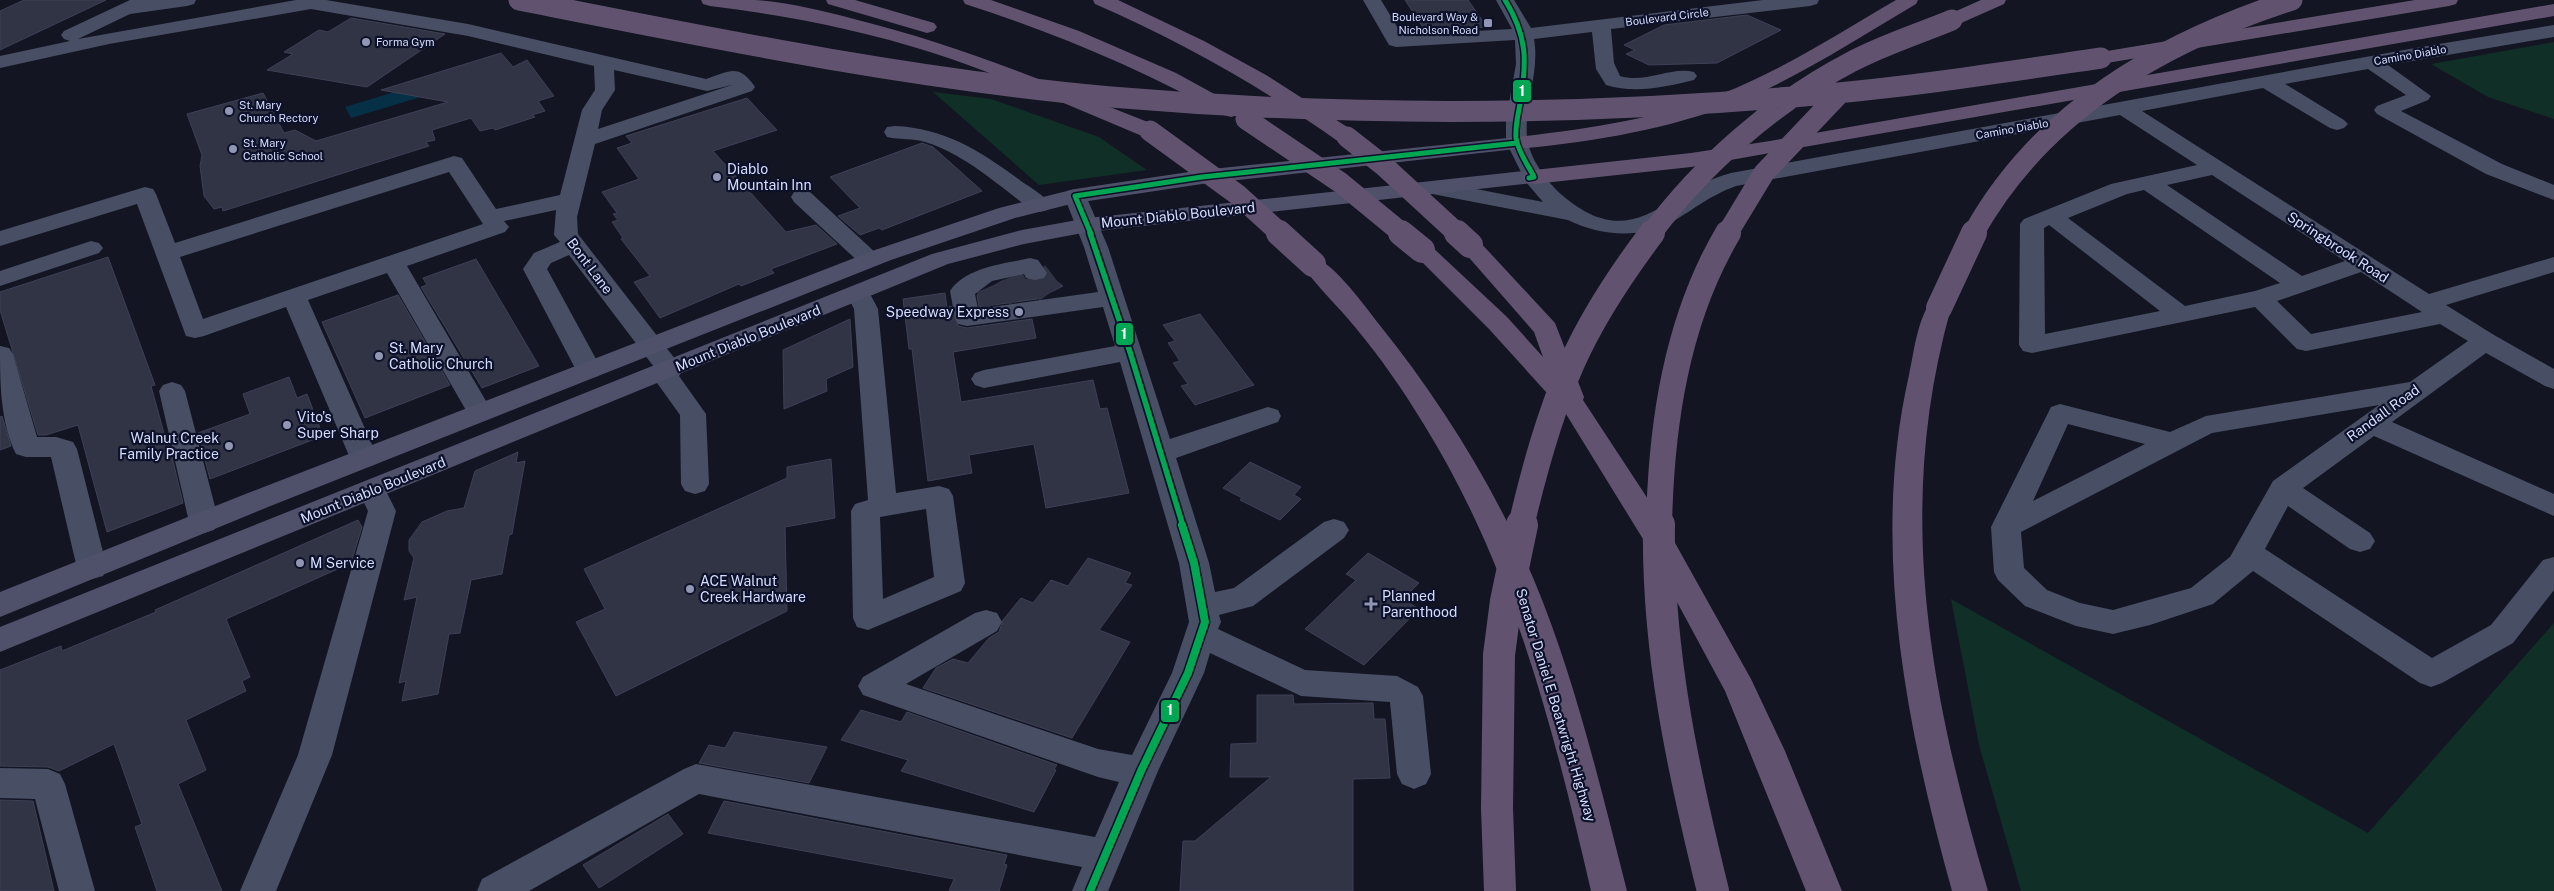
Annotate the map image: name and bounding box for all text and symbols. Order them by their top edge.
street label: Boulevard Circle [1625,6,1709,28]
place label: Boulevard Way & Nicholson Road [1392,11,1478,36]
marker: Boulevard Way & Nicholson Road [1482,17,1494,29]
marker: Forma Gym [360,36,372,48]
place label: Forma Gym [376,36,435,48]
street label: Camino Diablo [2373,43,2447,67]
line badge: 1 [1512,79,1532,103]
text: 1 [1519,83,1525,99]
place label: St. Mary Church Rectory [239,99,319,124]
marker: St. Mary Church Rectory [223,105,235,117]
street label: Camino Diablo [1975,117,2049,141]
place label: St. Mary Catholic School [243,137,323,162]
marker: St. Mary Catholic School [227,143,239,155]
place label: Diablo Mountain Inn [727,161,812,193]
marker: Diablo Mountain Inn [711,171,723,183]
street label: Mount Diablo Boulevard [1100,199,1256,231]
street label: Springbrook Road [2284,208,2392,286]
street label: Bont Lane [564,235,616,297]
street label: Mount Diablo Boulevard [673,302,823,374]
place label: Speedway Express [886,304,1009,320]
marker: Speedway Express [1013,306,1025,318]
line badge: 1 [1115,322,1134,346]
text: 1 [1121,326,1127,342]
place label: St. Mary Catholic Church [389,340,493,372]
marker: St. Mary Catholic Church [373,350,385,362]
street label: Randall Road [2343,381,2423,445]
place label: Vito's Super Sharp [297,409,379,441]
marker: Vito's Super Sharp [281,419,293,431]
place label: Walnut Creek Family Practice [119,430,219,462]
marker: Walnut Creek Family Practice [223,440,235,452]
street label: Mount Diablo Boulevard [298,454,448,526]
place label: M Service [310,555,375,571]
marker: M Service [294,557,306,569]
place label: ACE Walnut Creek Hardware [700,573,806,605]
marker: ACE Walnut Creek Hardware [684,583,696,595]
street label: Senator Daniel E Boatwright Highway [1513,586,1599,824]
place label: Planned Parenthood [1382,588,1457,620]
marker: Planned Parenthood [1364,597,1378,611]
line badge: 1 [1160,699,1180,723]
text: 1 [1167,702,1173,718]

